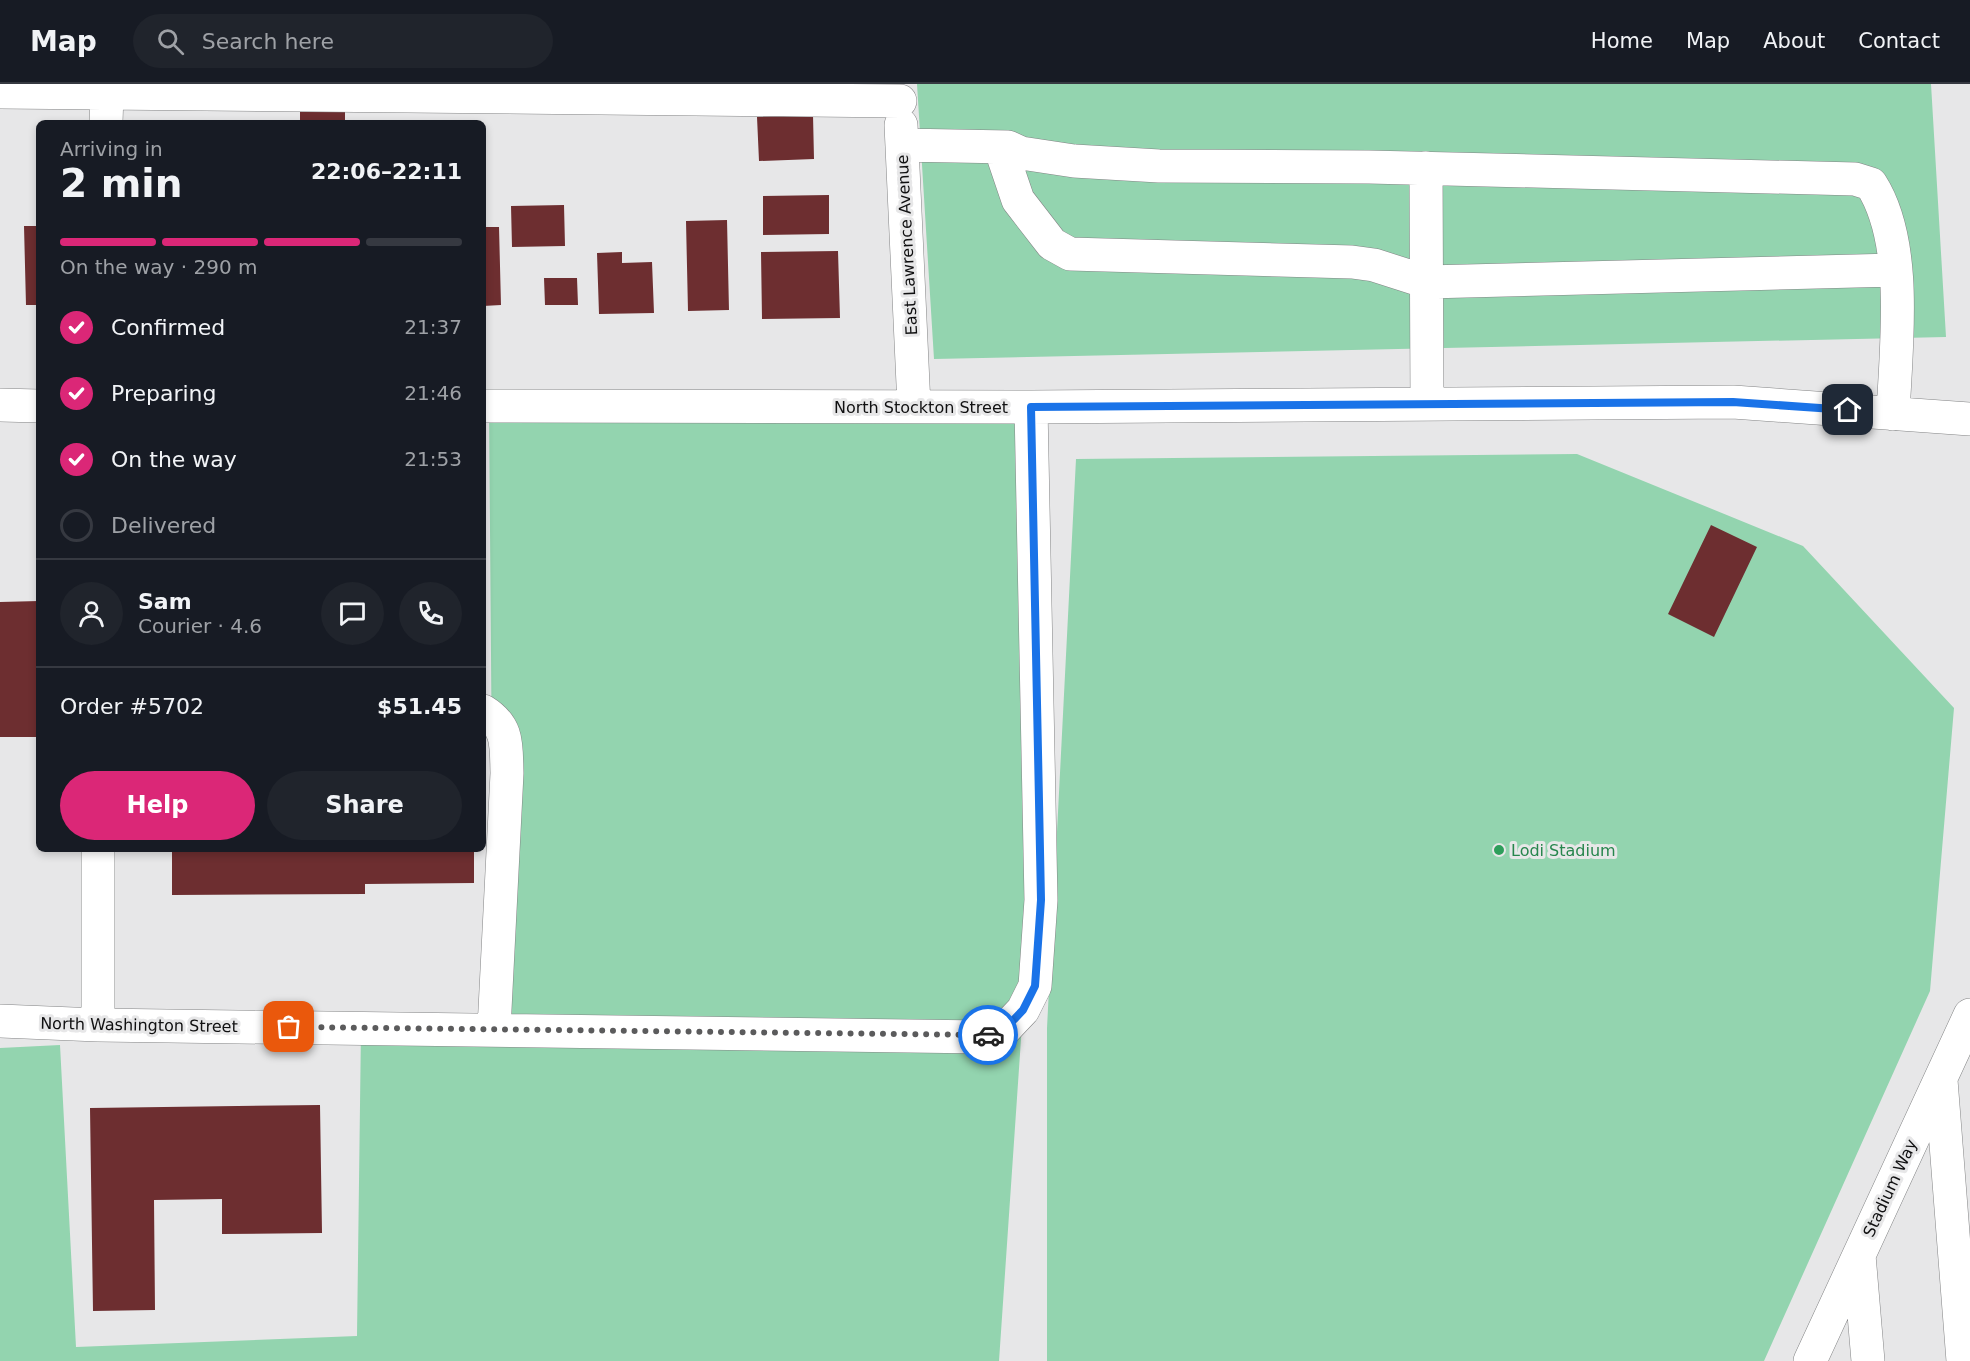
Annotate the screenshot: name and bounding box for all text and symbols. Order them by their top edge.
search box [133,14,553,68]
text: Map [30,25,97,58]
icon: search [154,25,187,58]
text: Search here [202,29,334,54]
text: Home [1591,29,1653,53]
text: Map [1686,29,1730,53]
text: About [1763,29,1825,53]
text: Contact [1858,29,1940,53]
text: Arriving in [60,137,163,161]
street label: East Lawrence Avenue [893,154,921,336]
text: 22:06–22:11 [311,159,462,184]
text: 2 min [60,161,182,206]
text: On the way · 290 m [60,255,258,279]
icon: check [60,311,93,344]
text: Confirmed [111,315,225,340]
text: 21:37 [404,315,462,339]
icon: check [60,377,93,410]
text: Preparing [111,381,217,406]
text: 21:46 [404,381,462,405]
pin [1822,384,1873,435]
icon: home [1831,393,1864,426]
street label: North Stockton Street [834,398,1008,417]
icon: check [60,443,93,476]
text: On the way [111,447,237,472]
text: 21:53 [404,447,462,471]
text: Delivered [111,513,216,538]
button: person [60,582,123,645]
button: chat [321,582,384,645]
button: phone [399,582,462,645]
text: Sam [138,589,192,614]
text: Courier · 4.6 [138,614,262,638]
text: Order #5702 [60,694,204,719]
text: $51.45 [377,694,462,719]
button: Help [60,771,255,840]
button: Share [267,771,462,840]
place label: Lodi Stadium [1511,841,1616,860]
marker: Lodi Stadium [1492,843,1506,857]
pin [263,1001,314,1052]
courier [958,1005,1018,1065]
icon: bag [272,1010,305,1043]
street label: North Washington Street [40,1014,238,1036]
icon: car [972,1019,1005,1052]
street label: Stadium Way [1859,1136,1921,1240]

